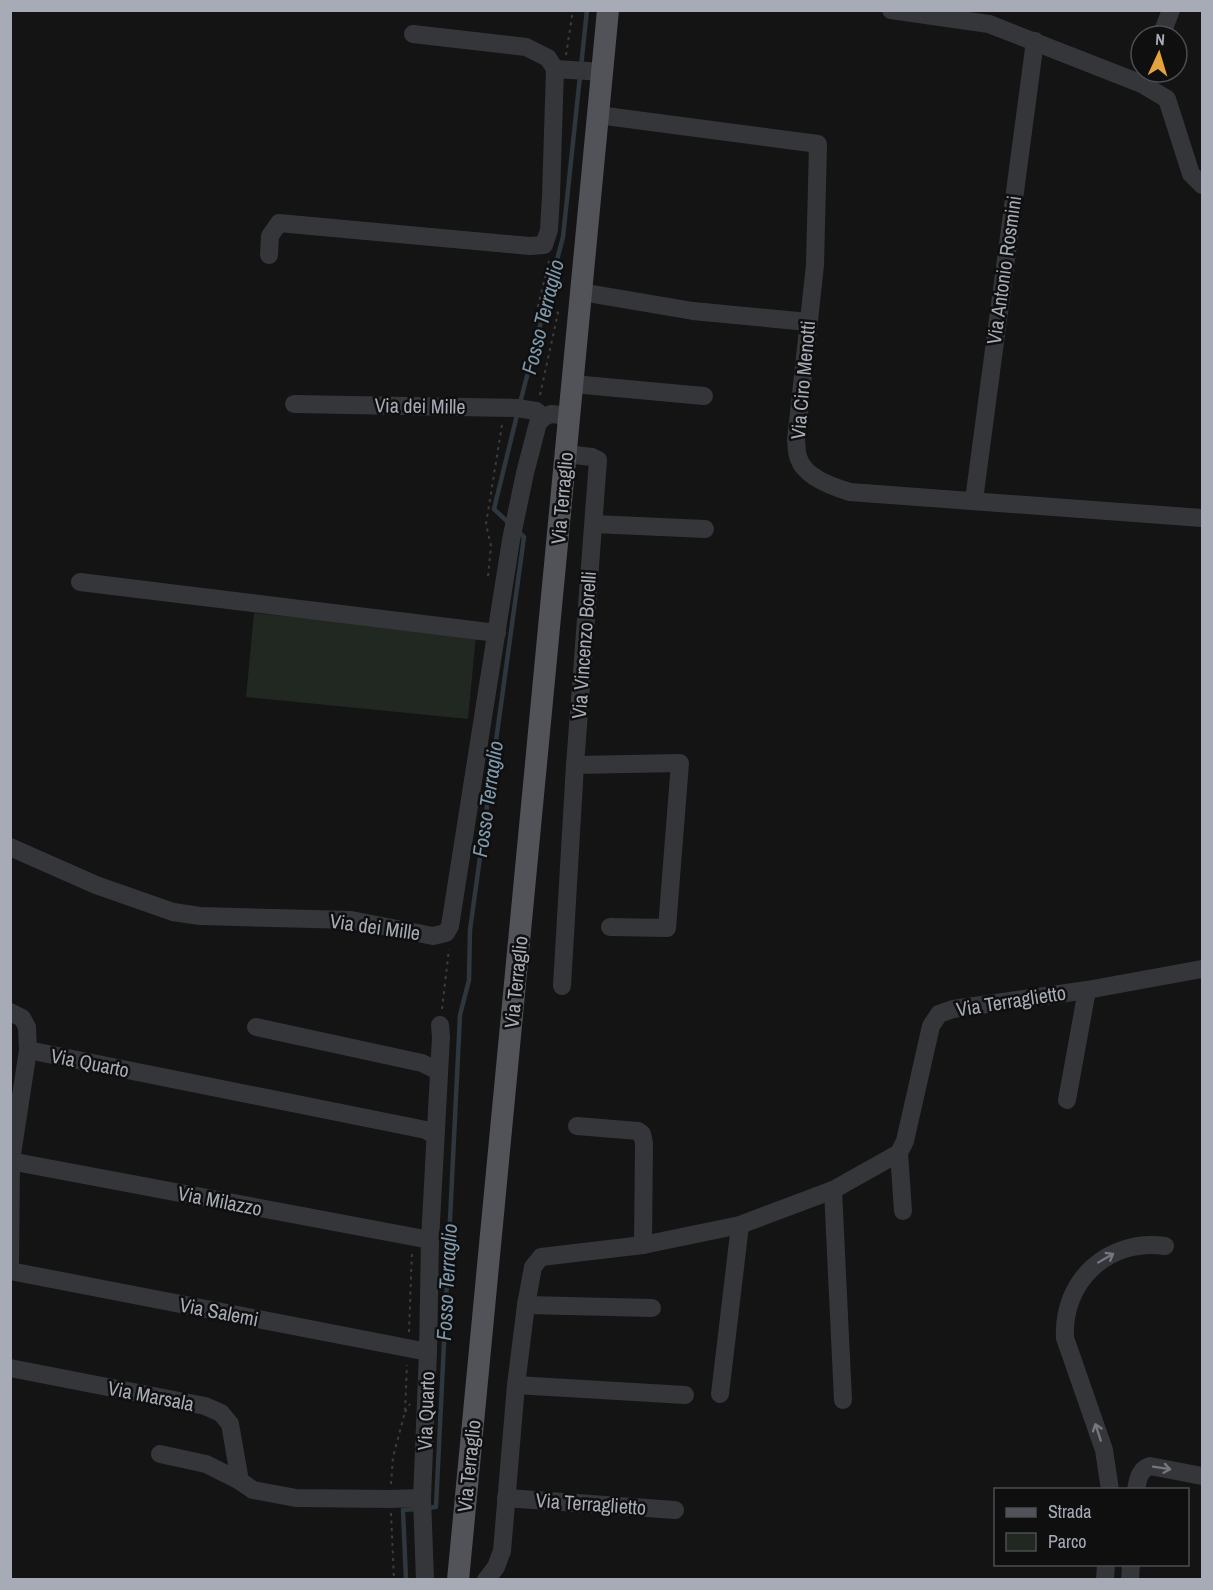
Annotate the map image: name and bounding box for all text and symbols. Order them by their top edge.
north arrow [1129,24,1189,84]
text: N [1155,28,1166,50]
street label: Via Antonio Rosmini [980,194,1027,346]
water label: Fosso Terraglio [514,256,571,377]
street label: Via Ciro Menotti [784,319,821,440]
street label: Via dei Mille [374,391,466,420]
street label: Via Terraglio [544,451,579,545]
street label: Via Vincenzo Borelli [565,570,602,720]
water label: Fosso Terraglio [465,739,510,859]
street label: Via dei Mille [328,907,422,946]
street label: Via Terraglio [497,935,534,1029]
street label: Via Terraglietto [954,979,1068,1022]
street label: Via Quarto [49,1042,131,1083]
street label: Via Milazzo [176,1179,265,1222]
water label: Fosso Terraglio [429,1223,464,1341]
one-way arrow [1097,1252,1114,1264]
street label: Via Salemi [177,1291,261,1332]
street label: Via Quarto [411,1371,440,1451]
street label: Via Marsala [106,1374,196,1417]
street label: Via Terraglio [450,1419,487,1513]
one-way arrow [1092,1423,1103,1442]
one-way arrow [1152,1463,1171,1474]
street label: Via Terraglietto [535,1486,647,1521]
legend [994,1488,1189,1566]
text: Strada [1048,1499,1092,1524]
text: Parco [1048,1529,1087,1554]

